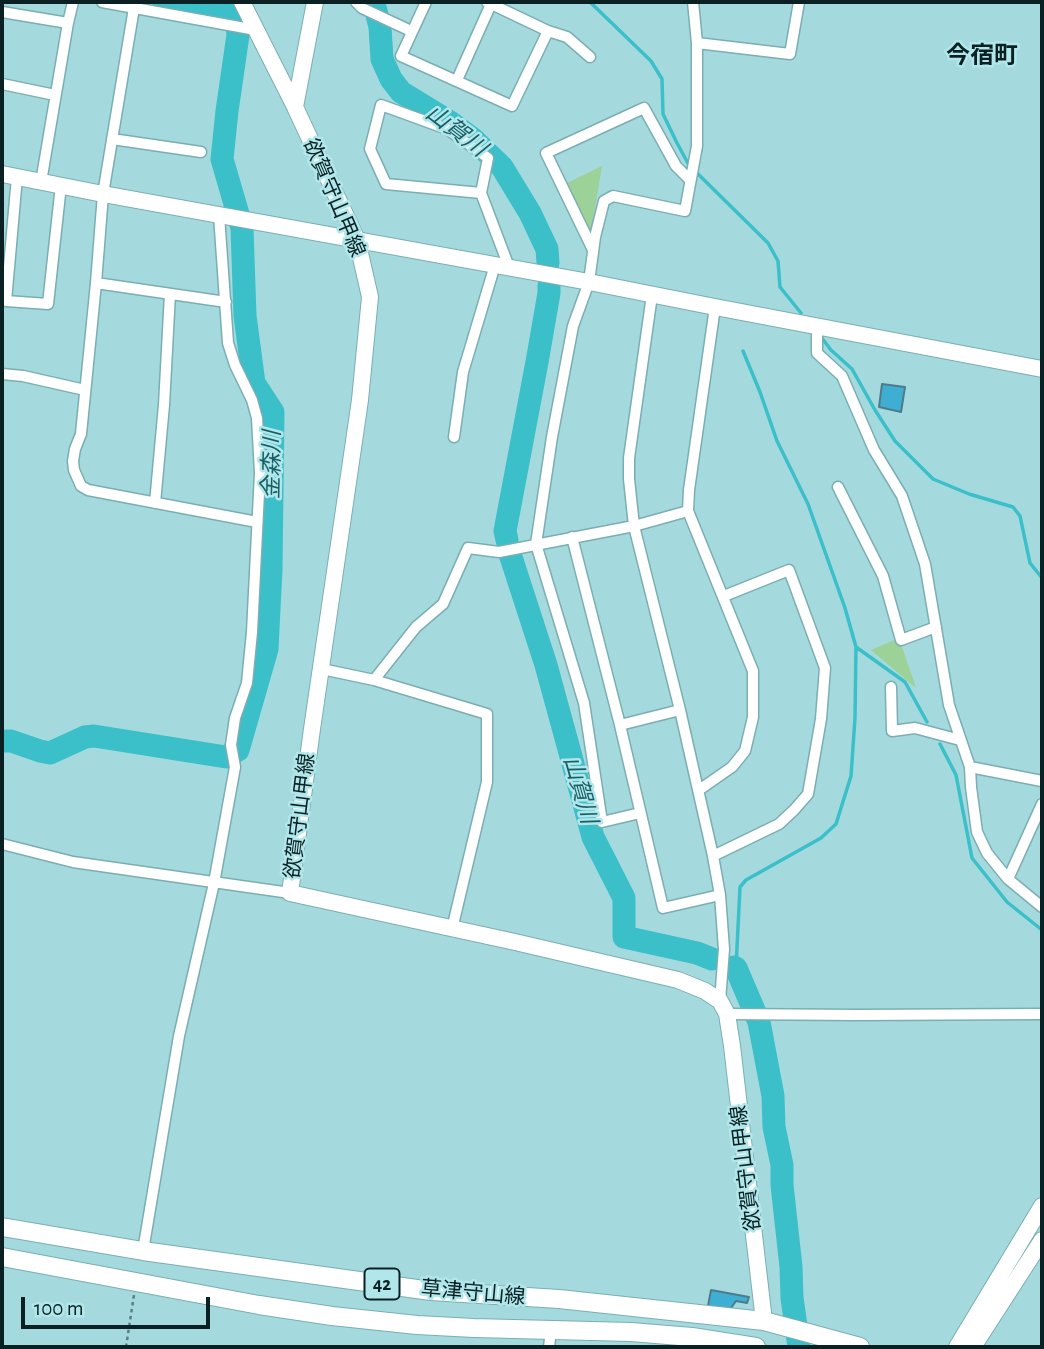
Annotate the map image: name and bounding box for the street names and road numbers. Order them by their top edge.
street label: 欲賀守山甲線 [298,135,370,261]
street label: 欲賀守山甲線 [280,752,320,880]
street label: 欲賀守山甲線 [726,1104,766,1232]
road number: 42 [364,1268,400,1300]
street label: 草津守山線 [420,1276,526,1310]

